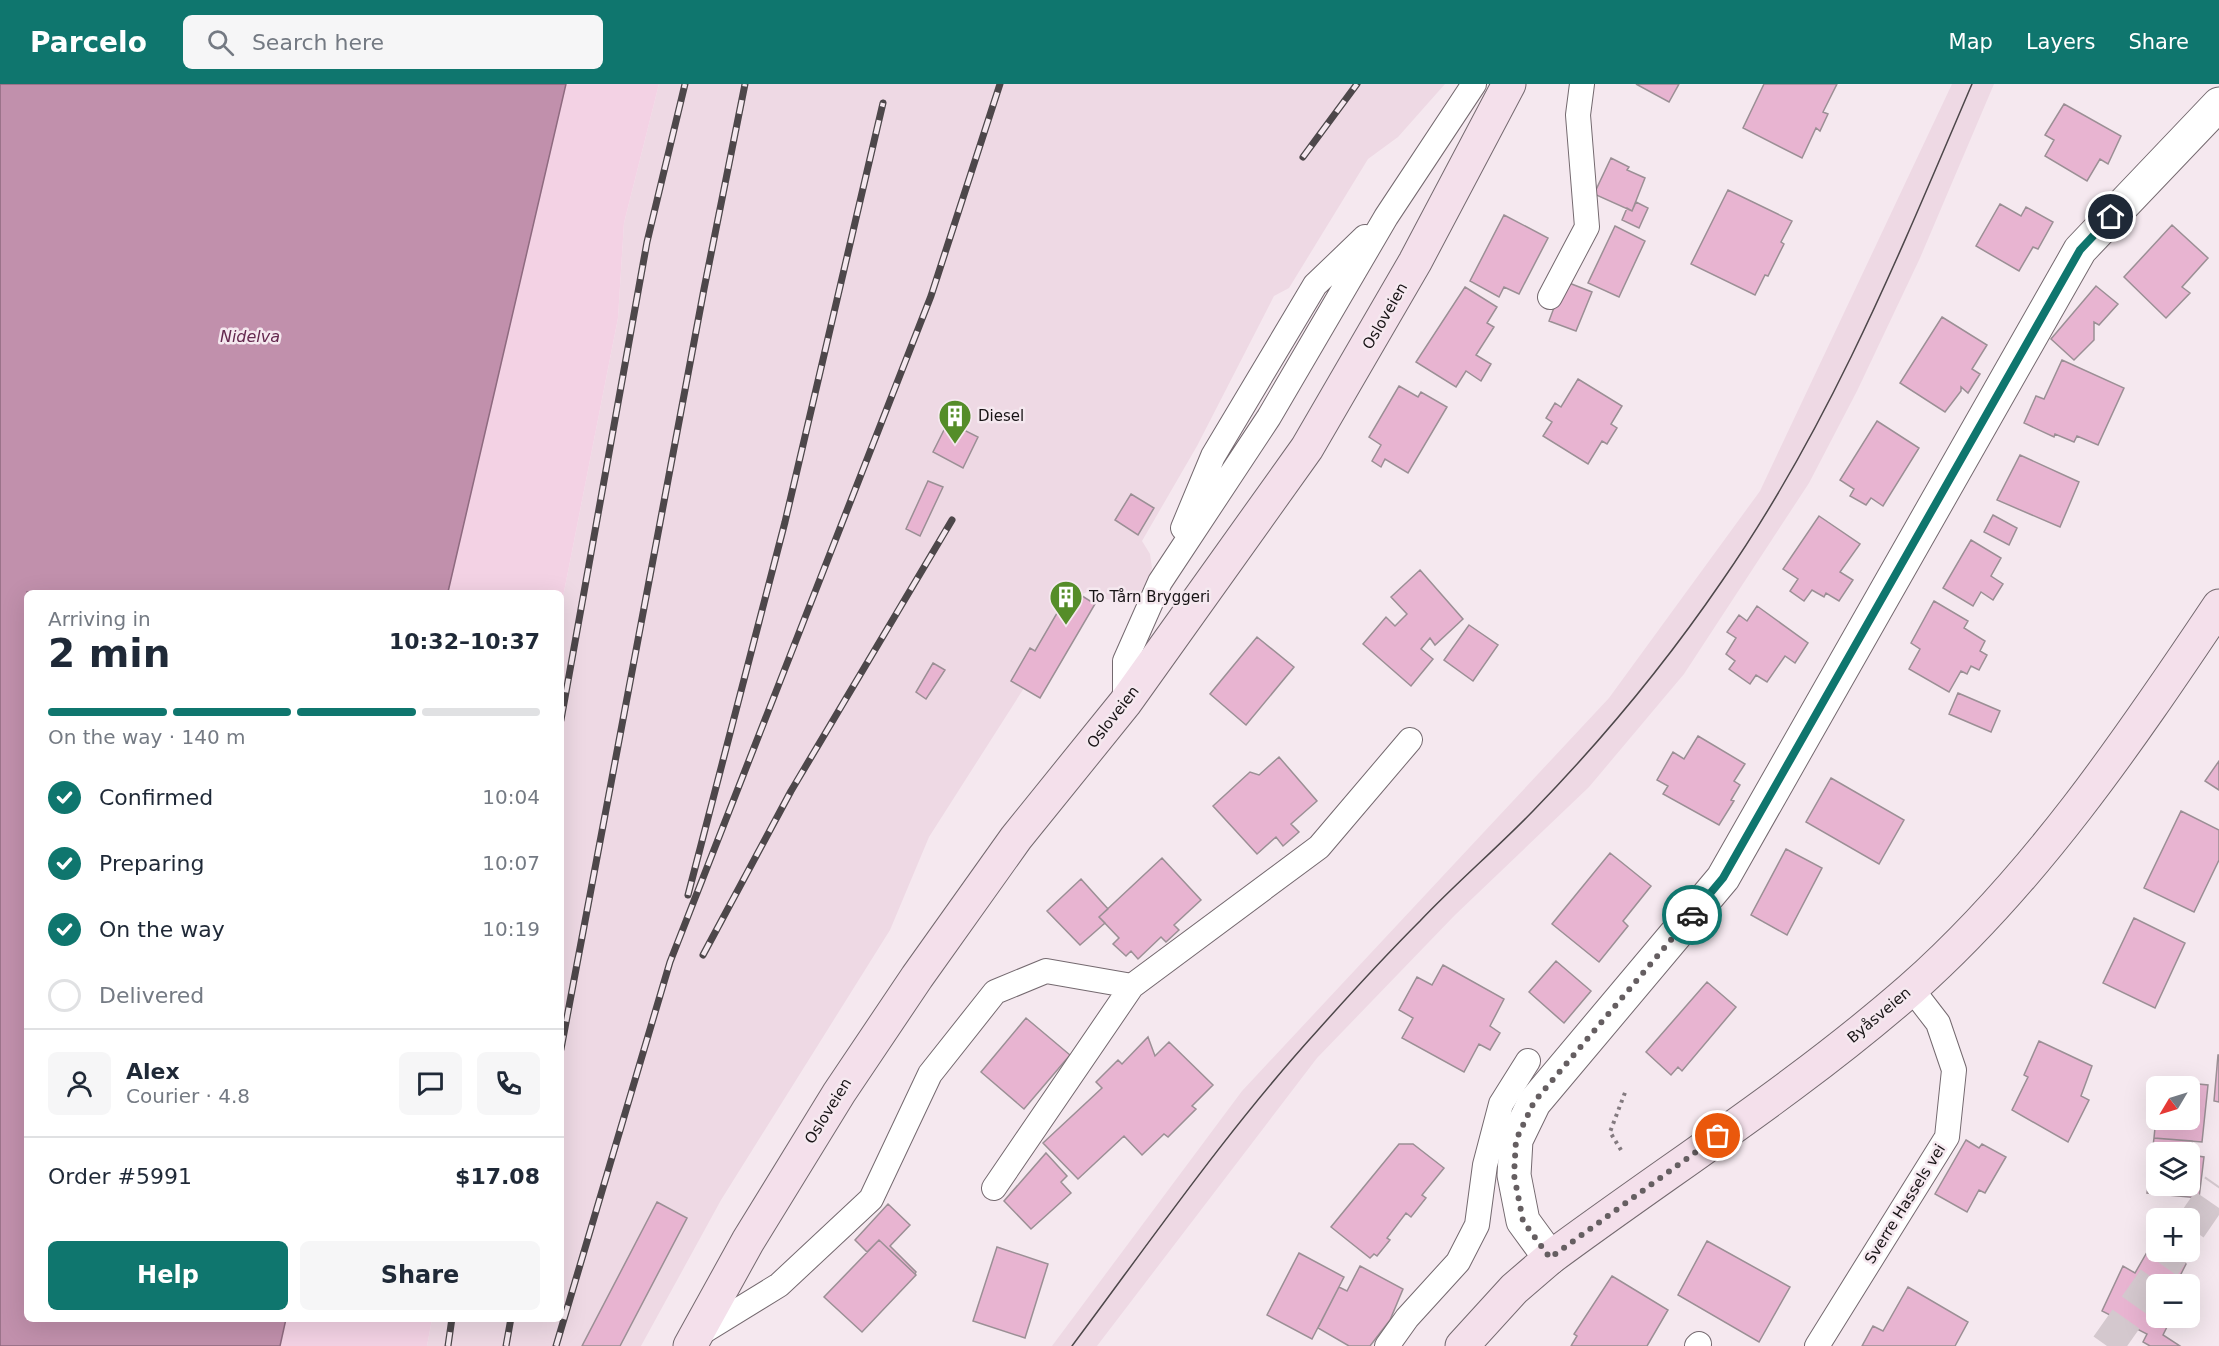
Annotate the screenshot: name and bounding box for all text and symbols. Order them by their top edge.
search box [183,15,603,69]
text: Parcelo [30,26,147,59]
icon: search [204,26,237,59]
text: Search here [252,30,384,55]
text: Map [1949,30,1993,54]
text: Layers [2026,30,2095,54]
text: Share [2128,30,2189,54]
pin [2085,191,2136,242]
icon: home [2094,200,2127,233]
street label: Osloveien [1359,279,1411,353]
water label: Nidelva [220,327,280,346]
building icon: Diesel [937,398,973,445]
place label: Diesel [978,407,1024,425]
building icon: To Tårn Bryggeri [1048,579,1084,626]
place label: To Tårn Bryggeri [1088,588,1210,606]
text: Arriving in [48,607,151,631]
text: 10:32–10:37 [389,629,540,654]
text: 2 min [48,631,170,676]
street label: Osloveien [1083,682,1143,752]
text: On the way · 140 m [48,725,246,749]
icon: check [48,781,81,814]
text: Confirmed [99,785,213,810]
text: 10:04 [482,785,540,809]
icon: check [48,847,81,880]
text: Preparing [99,851,205,876]
text: 10:07 [482,851,540,875]
courier [1662,885,1722,945]
icon: car [1676,899,1709,932]
icon: check [48,913,81,946]
text: On the way [99,917,225,942]
text: 10:19 [482,917,540,941]
text: Delivered [99,983,204,1008]
street label: Byåsveien [1844,983,1914,1047]
button: person [48,1052,111,1115]
button: chat [399,1052,462,1115]
button: phone [477,1052,540,1115]
text: Alex [126,1059,180,1084]
street label: Osloveien [801,1075,855,1147]
north arrow [2146,1076,2200,1130]
map controls [2146,1076,2200,1328]
text: Courier · 4.8 [126,1084,250,1108]
pin [1692,1110,1743,1161]
icon: bag [1701,1119,1734,1152]
street label: Sverre Hassels vei [1861,1141,1949,1267]
button: layers [2146,1142,2200,1196]
text: Order #5991 [48,1164,192,1189]
text: $17.08 [455,1164,540,1189]
button: + [2146,1208,2200,1262]
button: Help [48,1241,288,1310]
button: Share [300,1241,540,1310]
button: − [2146,1274,2200,1328]

